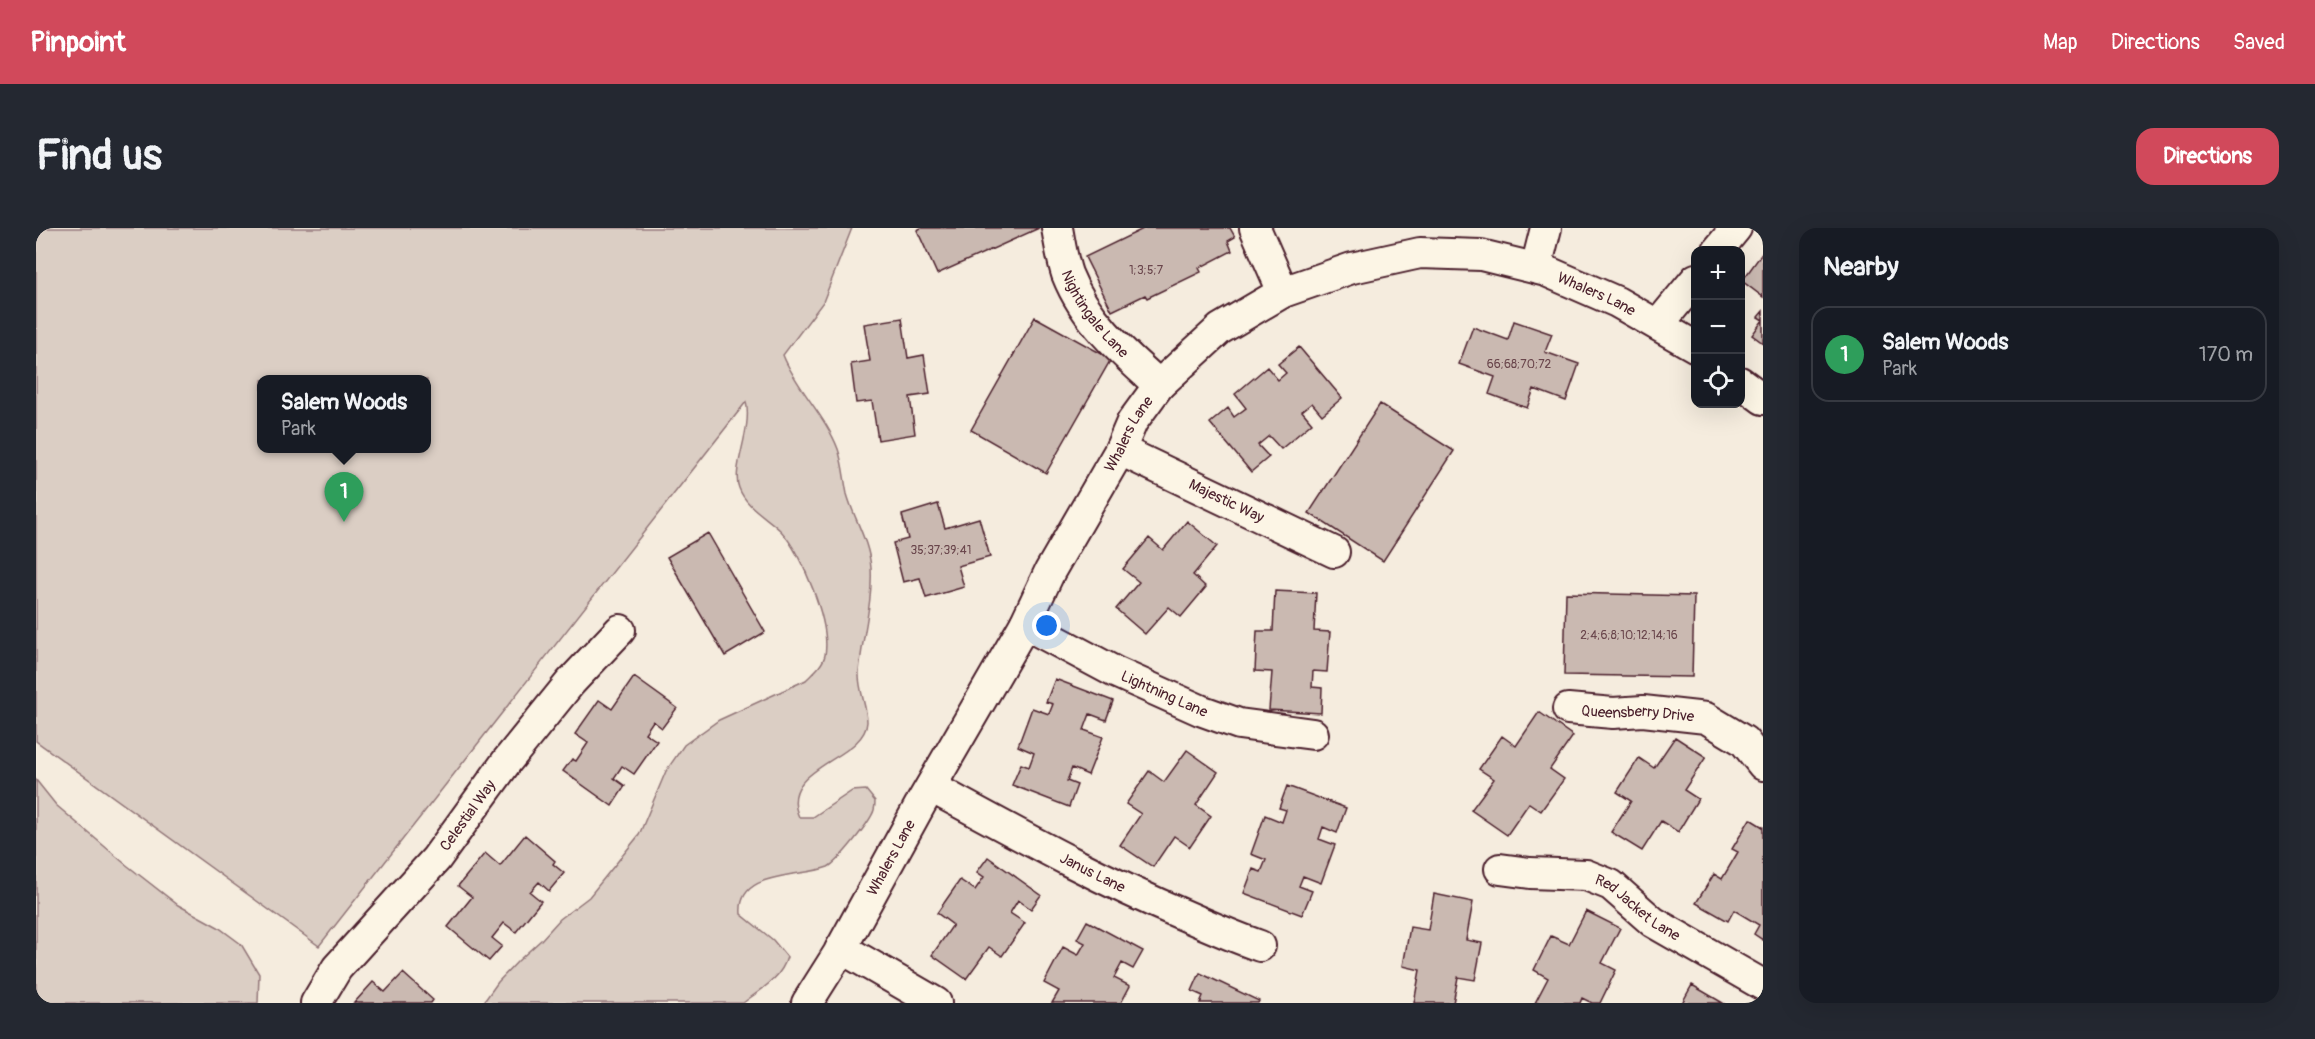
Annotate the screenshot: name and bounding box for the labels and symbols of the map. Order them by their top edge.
house number: 1;3;5;7 [1129,263,1164,278]
street label: Nightingale Lane [1056,268,1133,363]
street label: Whalers Lane [1554,268,1639,321]
house number: 66;68;70;72 [1487,357,1552,372]
street label: Whalers Lane [1100,392,1158,476]
pin: 1 [324,472,364,522]
street label: Majestic Way [1186,475,1268,528]
house number: 35;37;39;41 [911,543,971,558]
your location [1032,611,1061,640]
house number: 2;4;6;8;10;12;14;16 [1580,628,1678,643]
street label: Lightning Lane [1118,667,1211,722]
street label: Queensberry Drive [1580,701,1696,727]
street label: Celestial Way [436,776,500,855]
street label: Whalers Lane [863,816,920,899]
street label: Janus Lane [1057,849,1129,898]
street label: Red Jacket Lane [1592,871,1684,946]

